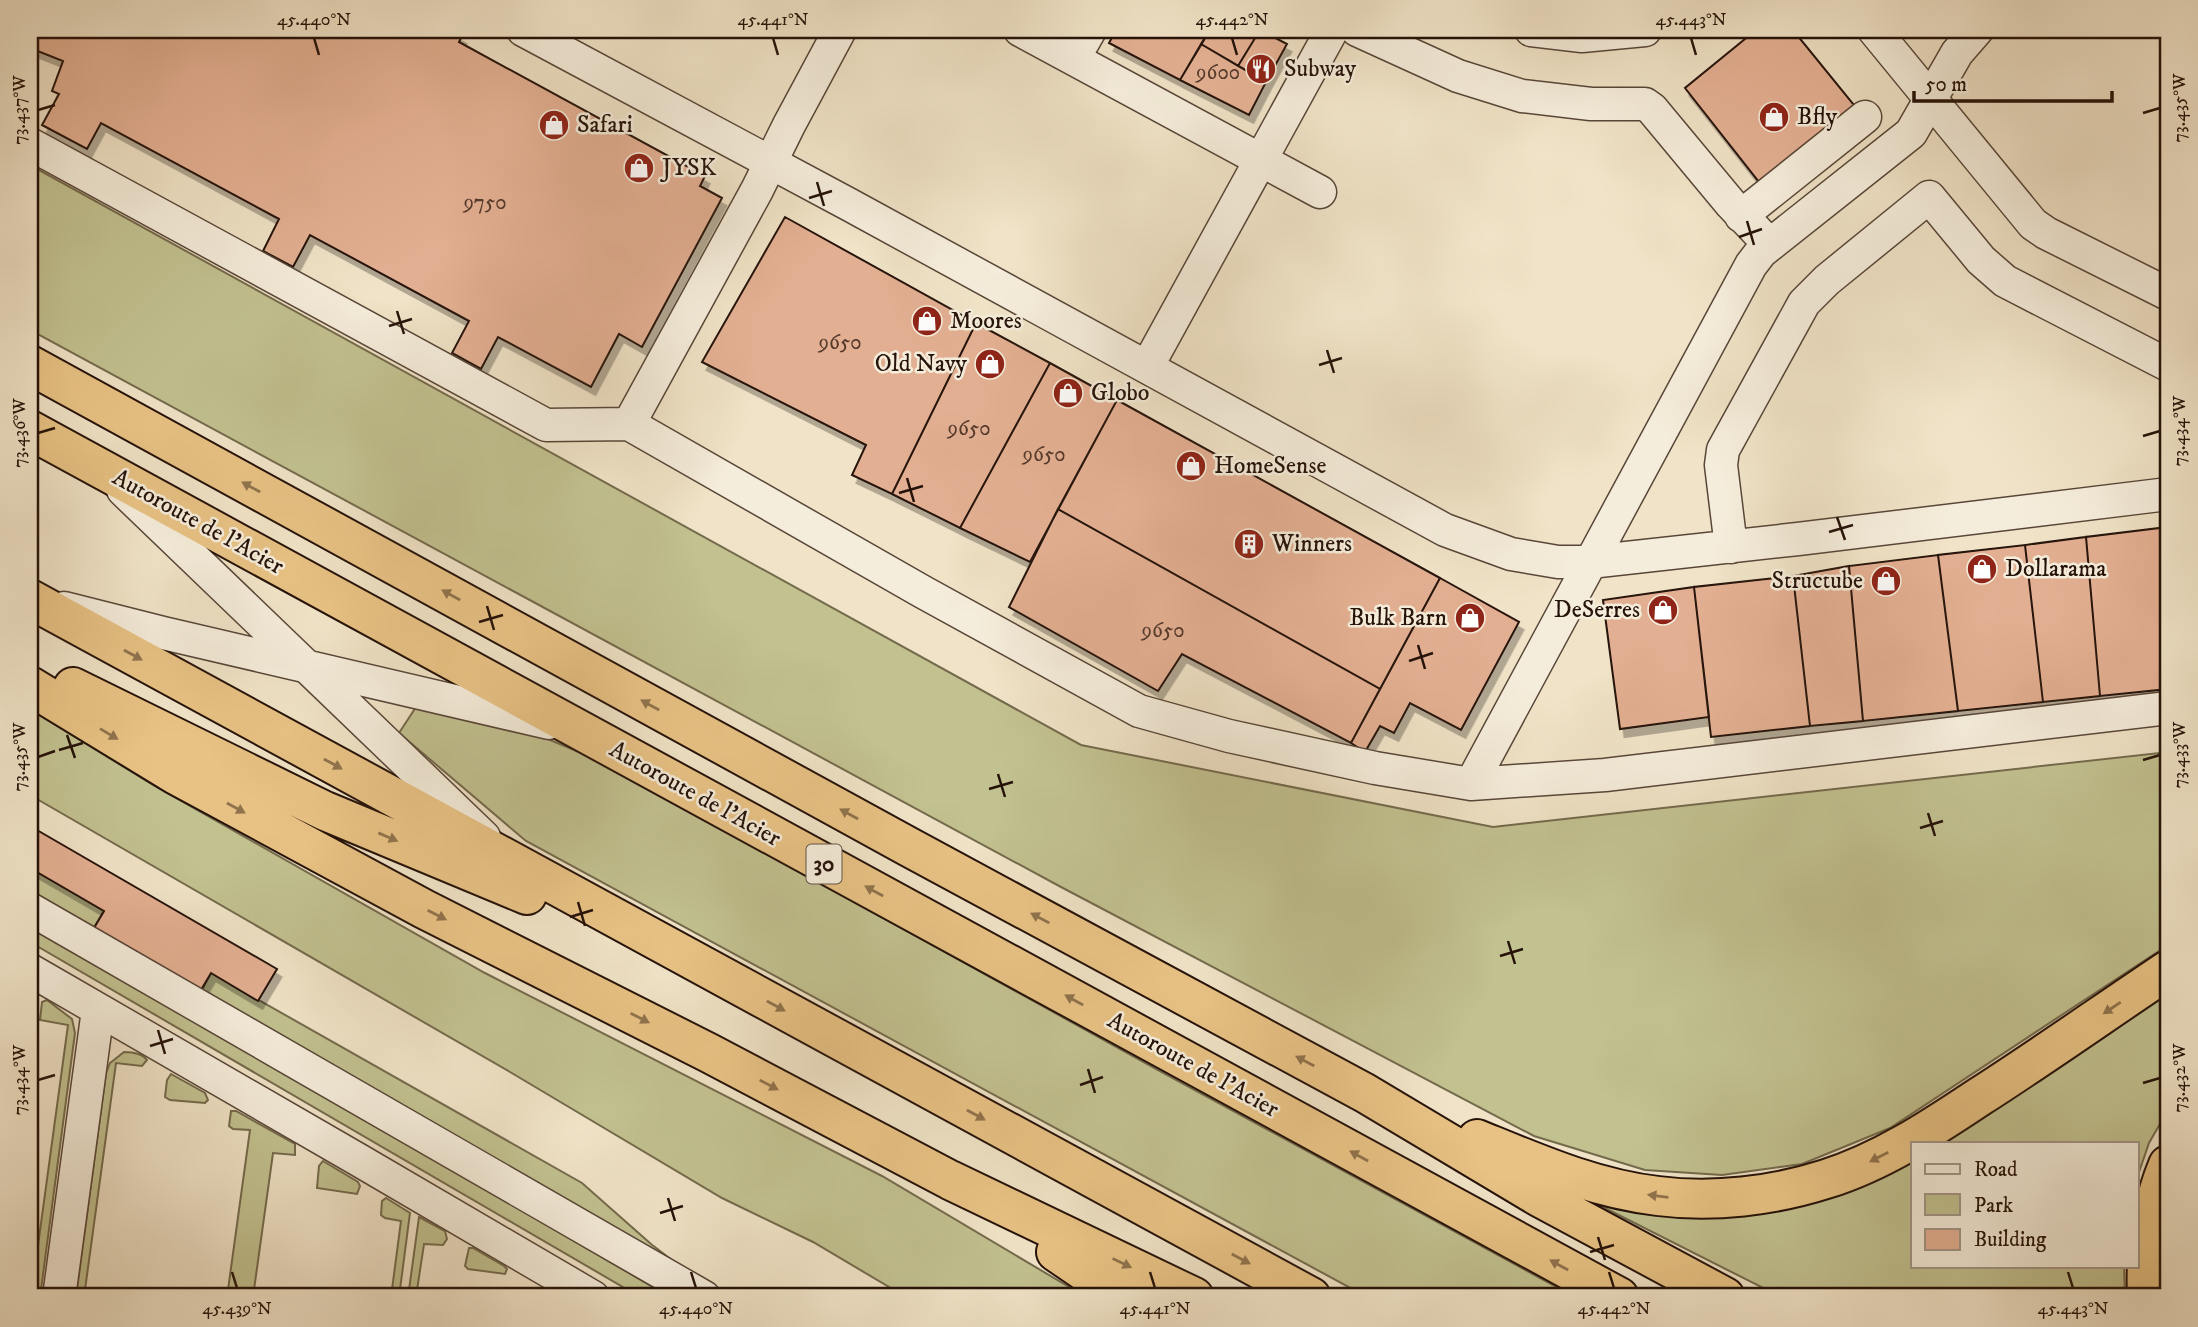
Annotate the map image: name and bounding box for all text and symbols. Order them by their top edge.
text: 45.440°N [277,9,351,31]
text: 45.441°N [738,9,809,31]
text: 45.442°N [1195,9,1269,31]
text: 45.443°N [1655,9,1727,31]
restaurant icon: Subway [1244,52,1278,86]
place label: Subway [1284,54,1357,84]
house number: 9600 [1195,60,1240,86]
scale bar [1914,60,2112,104]
text: 50 m [1925,72,1967,98]
text: 73.435°W [2169,73,2191,142]
text: 73.437°W [9,75,31,145]
shop icon: Bfly [1757,100,1791,134]
place label: Bfly [1797,102,1838,132]
shop icon: Safari [537,108,571,142]
place label: Safari [577,110,633,140]
shop icon: JYSK [622,151,656,185]
place label: JYSK [660,153,717,183]
house number: 9750 [462,190,507,216]
shop icon: Moores [910,304,944,338]
place label: Moores [950,306,1022,336]
house number: 9650 [817,330,862,356]
shop icon: Old Navy [973,347,1007,381]
place label: Old Navy [875,349,968,379]
shop icon: Globo [1051,376,1085,410]
place label: Globo [1091,378,1150,408]
text: 73.434°W [2169,395,2191,466]
text: 73.436°W [9,398,31,468]
house number: 9650 [946,416,991,442]
house number: 9650 [1021,442,1066,468]
shop icon: HomeSense [1174,449,1208,483]
place label: HomeSense [1214,451,1326,481]
street label: Autoroute de l'Acier [107,462,289,582]
one-way arrow [241,481,261,493]
building icon: Winners [1232,527,1266,561]
place label: Winners [1271,529,1352,559]
shop icon: Dollarama [1965,552,1999,586]
place label: Dollarama [2005,554,2107,584]
shop icon: Structube [1869,564,1903,598]
place label: Structube [1771,566,1863,596]
one-way arrow [441,589,460,601]
shop icon: DeSerres [1646,593,1680,627]
place label: DeSerres [1554,595,1640,625]
shop icon: Bulk Barn [1453,601,1487,635]
place label: Bulk Barn [1349,603,1447,633]
house number: 9650 [1140,618,1185,644]
one-way arrow [123,649,143,661]
one-way arrow [640,700,660,711]
text: 73.433°W [2169,721,2191,788]
text: 73.435°W [9,722,31,791]
one-way arrow [99,728,118,741]
street label: Autoroute de l'Acier [604,734,786,854]
one-way arrow [323,758,342,770]
one-way arrow [226,802,246,814]
one-way arrow [839,809,859,821]
one-way arrow [377,831,398,842]
road number: 30 [806,844,842,884]
one-way arrow [864,885,884,897]
one-way arrow [427,910,447,921]
one-way arrow [1030,912,1050,923]
one-way arrow [1064,994,1083,1006]
one-way arrow [766,1000,786,1012]
one-way arrow [2102,1002,2122,1015]
street label: Autoroute de l'Acier [1102,1005,1284,1125]
one-way arrow [630,1012,650,1023]
text: 73.432°W [2169,1043,2191,1112]
text: 73.434°W [9,1044,31,1115]
one-way arrow [1295,1055,1315,1067]
one-way arrow [760,1078,780,1090]
one-way arrow [966,1109,985,1121]
legend [1911,1142,2138,1268]
one-way arrow [1349,1150,1369,1162]
one-way arrow [1869,1151,1889,1162]
text: Road [1974,1157,2018,1183]
one-way arrow [1647,1190,1669,1201]
text: Park [1974,1193,2014,1219]
text: Building [1974,1227,2047,1253]
one-way arrow [1231,1253,1251,1265]
one-way arrow [1112,1257,1132,1268]
one-way arrow [1549,1259,1569,1270]
text: 45.439°N [202,1298,272,1320]
text: 45.440°N [659,1298,733,1320]
text: 45.441°N [1120,1298,1191,1320]
text: 45.442°N [1577,1298,1651,1320]
text: 45.443°N [2037,1298,2109,1320]

